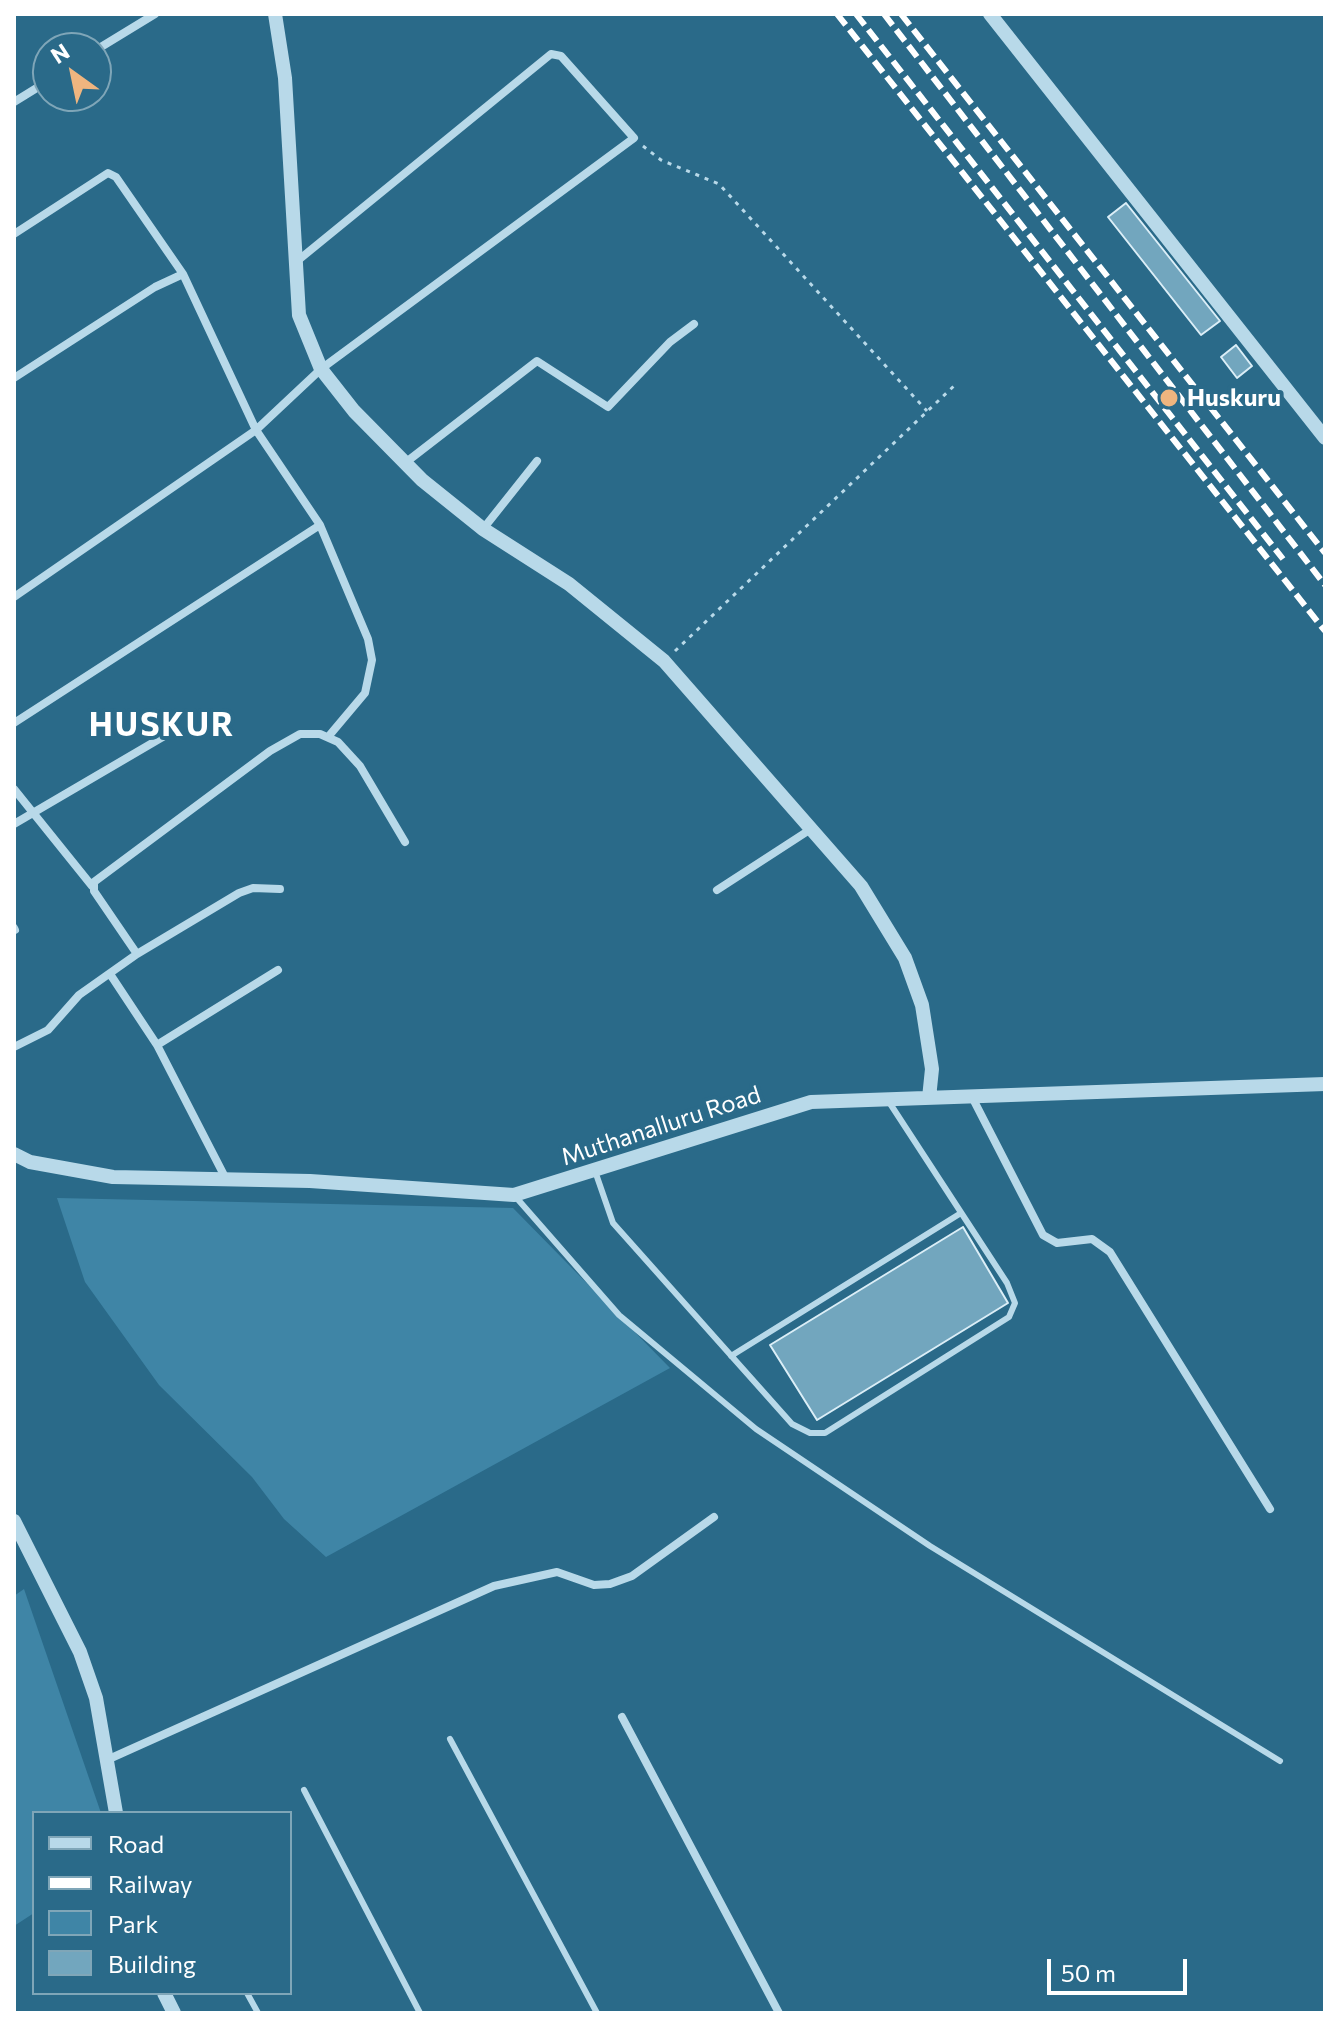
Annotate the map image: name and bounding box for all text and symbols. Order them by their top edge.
north arrow [32,32,112,112]
text: N [45,37,74,69]
place label: Huskuru [1187,384,1281,412]
marker: Huskuru [1158,387,1180,409]
district label: HUSKUR [89,706,235,744]
street label: Muthanalluru Road [558,1080,764,1172]
legend [32,1811,292,1995]
text: Road [108,1829,164,1858]
text: Railway [108,1869,193,1898]
text: Park [108,1909,158,1938]
scale bar [1051,1943,1191,1993]
text: Building [108,1949,196,1978]
text: 50 m [1061,1958,1116,1987]

